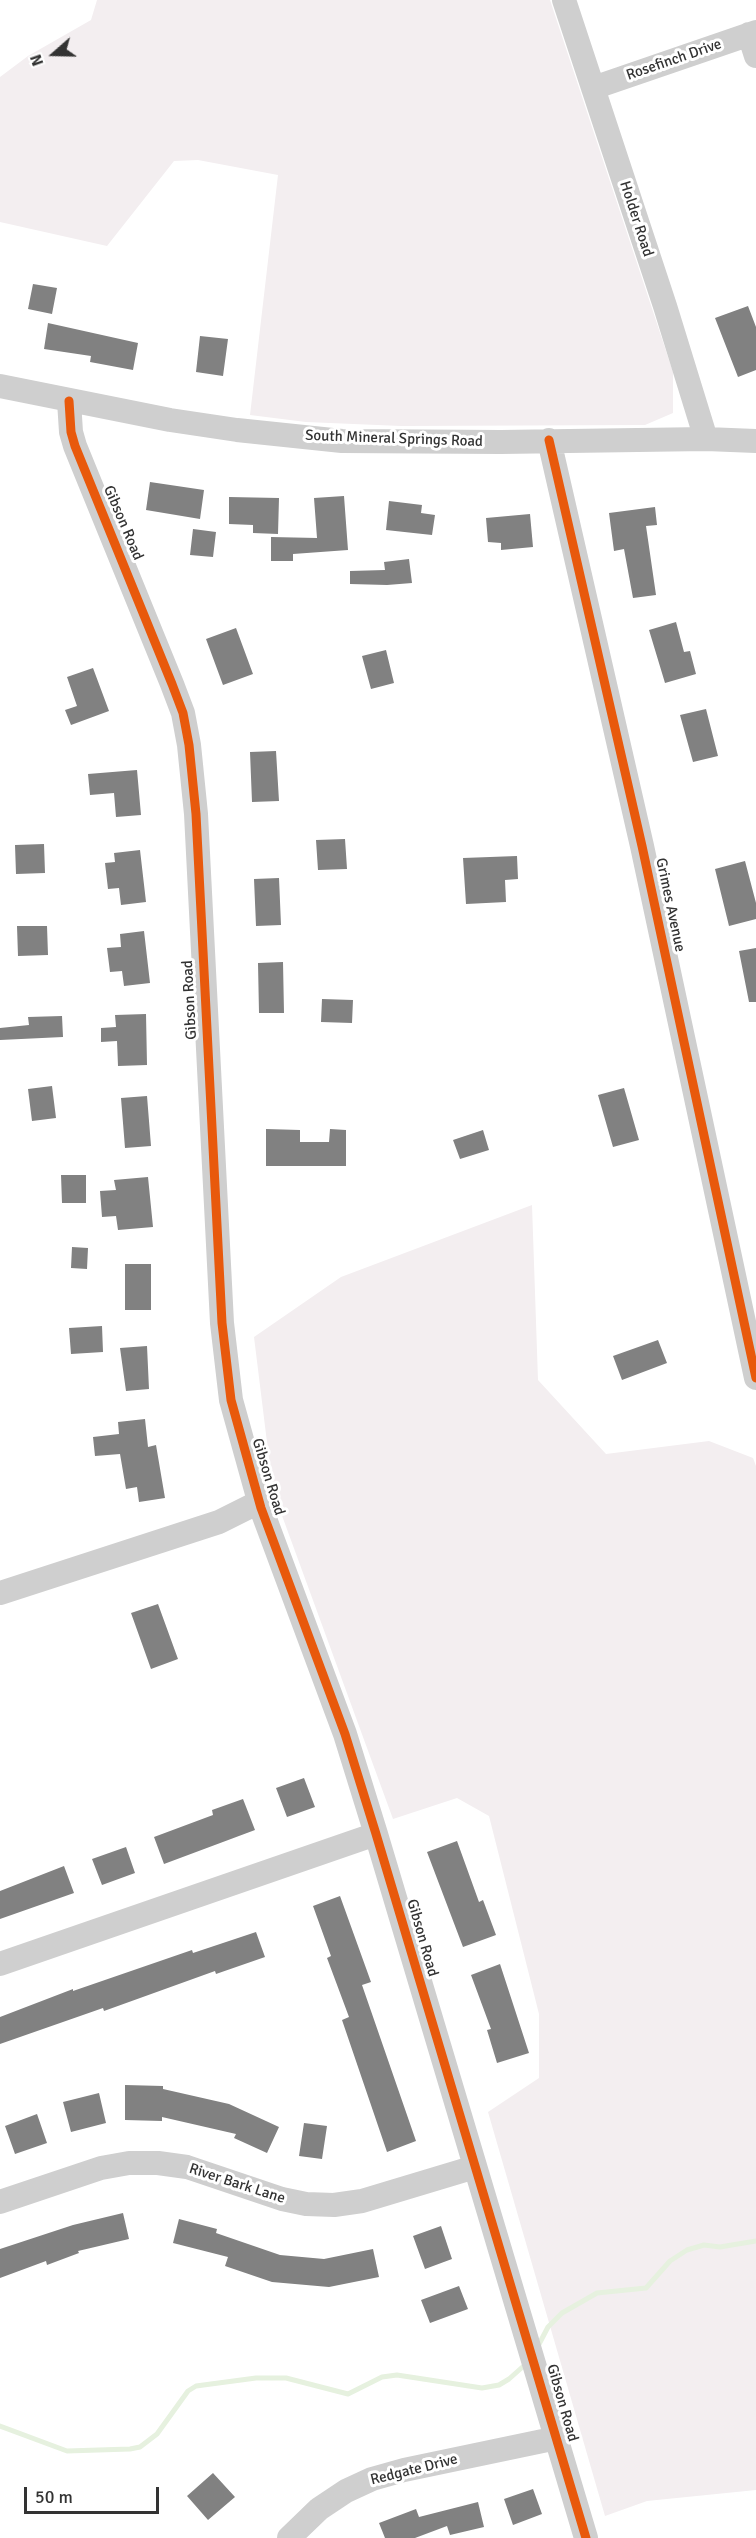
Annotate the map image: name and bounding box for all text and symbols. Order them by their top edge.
north arrow [24,24,84,84]
street label: Rosefinch Drive [624,35,724,85]
text: N [26,52,48,69]
street label: Holder Road [615,179,657,259]
street label: South Mineral Springs Road [305,427,483,451]
street label: Gibson Road [99,483,147,563]
street label: Grimes Avenue [651,856,689,954]
street label: Gibson Road [179,960,201,1040]
street label: Gibson Road [248,1436,288,1518]
street label: Gibson Road [402,1897,442,1979]
street label: River Bark Lane [187,2160,287,2208]
street label: Gibson Road [542,2362,582,2444]
street label: Redgate Drive [369,2450,459,2490]
scale bar [27,2475,162,2513]
text: 50 m [35,2486,73,2508]

